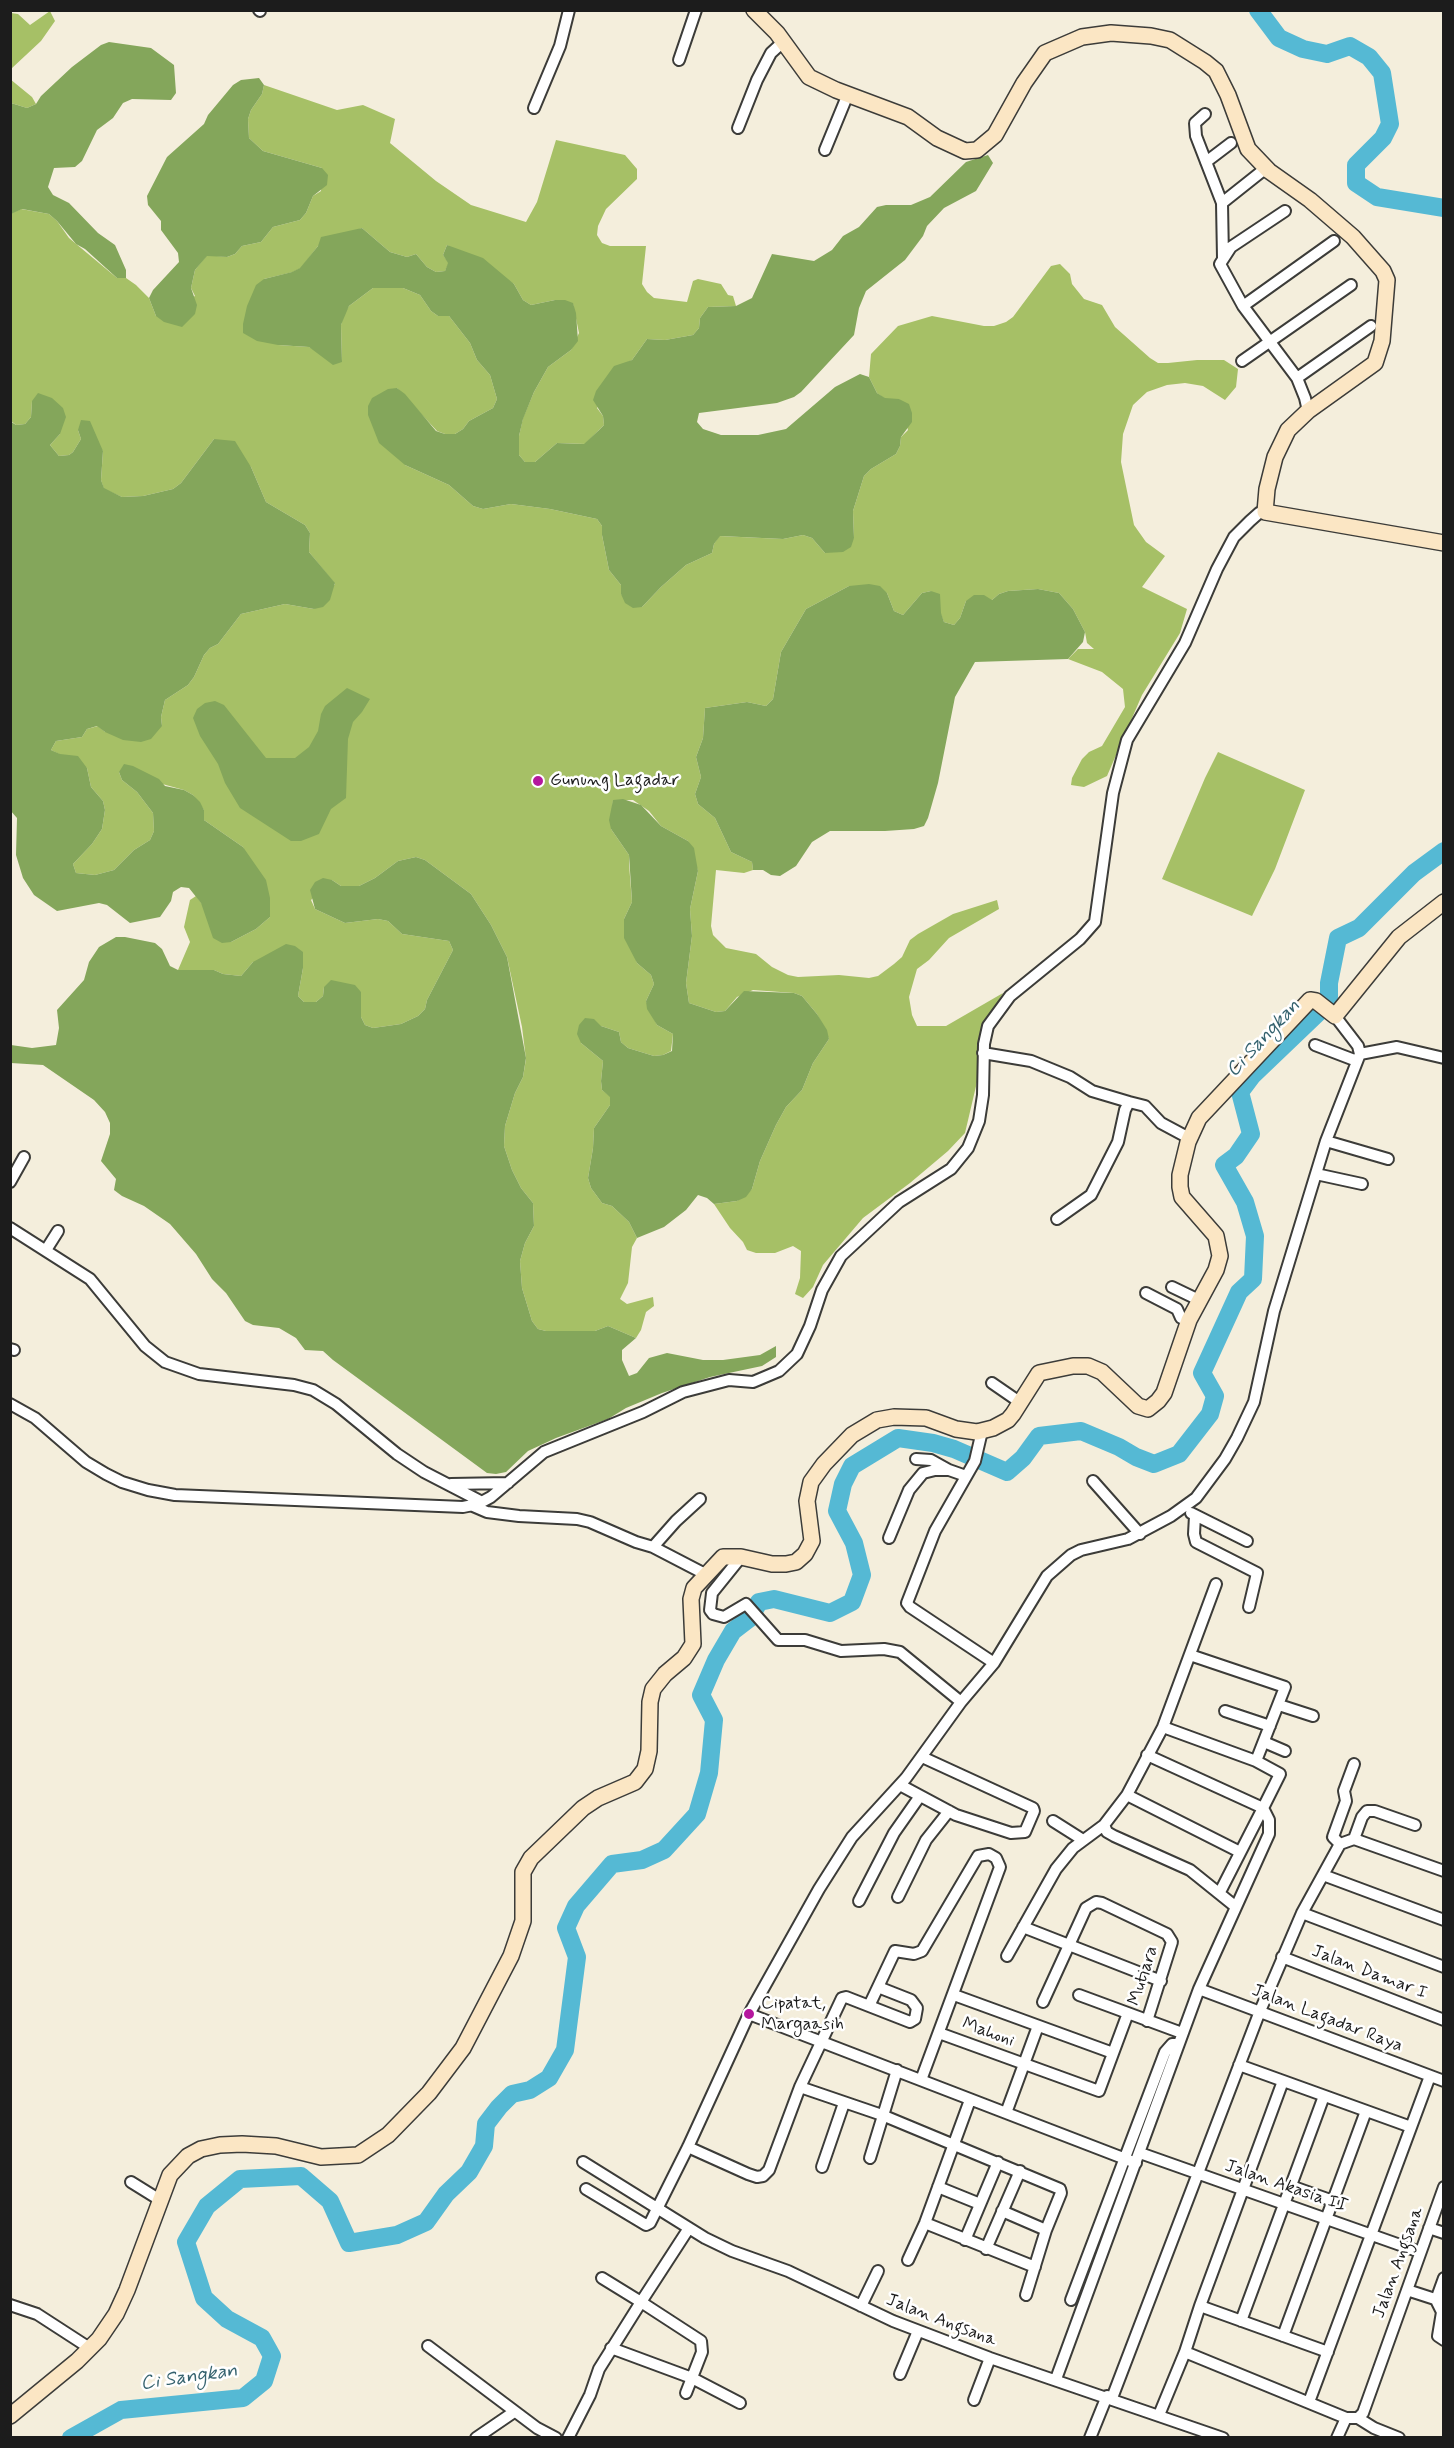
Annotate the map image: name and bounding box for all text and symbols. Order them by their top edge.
place label: Gunung Lagadar [550,770,679,792]
marker: Gunung Lagadar [531,774,545,788]
water label: Ci Sangkan [1222,995,1306,1083]
street label: Jalan Damar I [1308,1941,1430,2005]
street label: Mutiara [1124,1943,1164,2009]
street label: Jalan Lagadar Raya [1249,1980,1405,2058]
place label: Cipatat, Margaasih [761,1993,844,2036]
marker: Cipatat, Margaasih [742,2007,756,2021]
street label: Mahoni [959,2014,1017,2052]
street label: Jalan Akasia II [1222,2156,1350,2218]
street label: Jalan Angsana [1369,2204,1429,2322]
street label: Jalan Angsana [883,2290,999,2352]
water label: Ci Sangkan [139,2359,239,2397]

